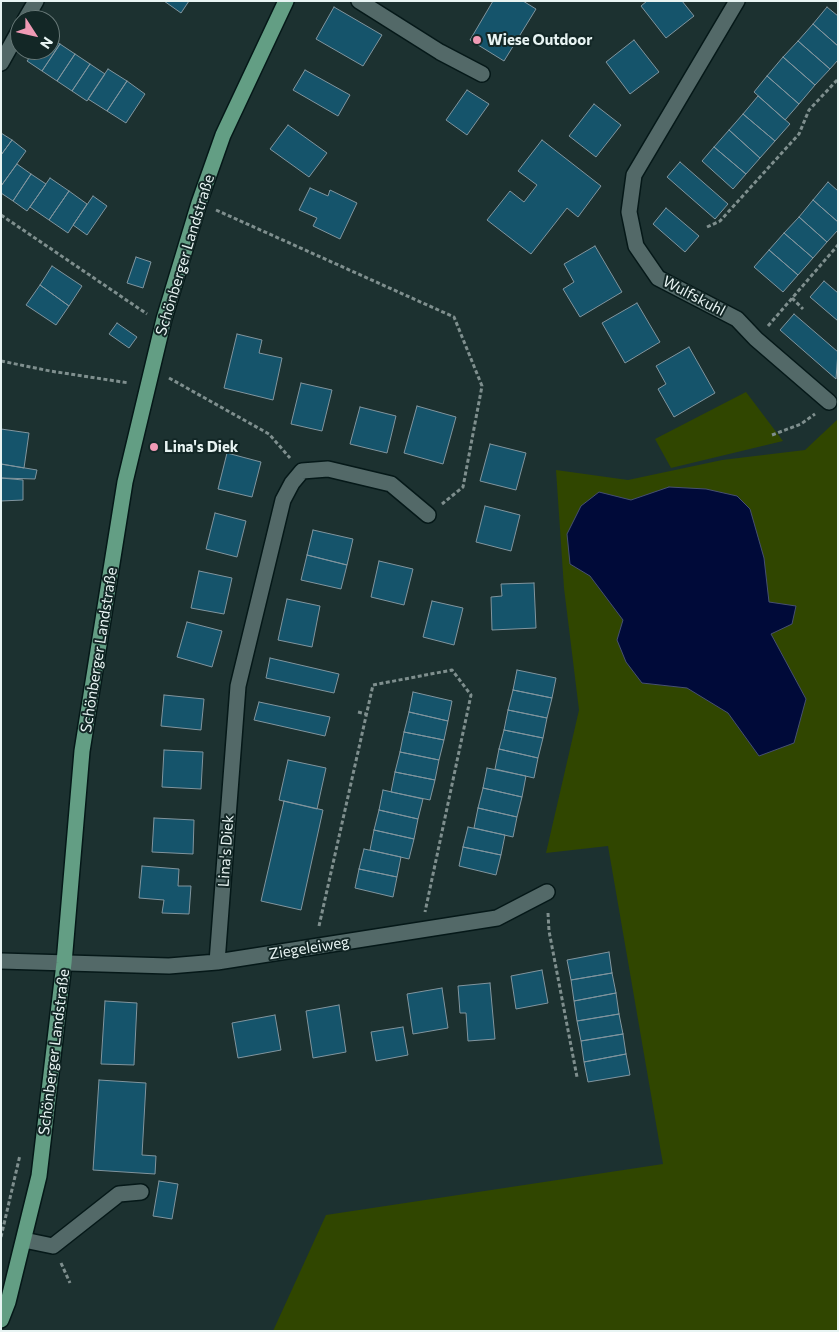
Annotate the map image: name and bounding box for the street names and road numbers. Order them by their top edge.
street label: Schönberger Landstraße [152,172,218,338]
street label: Wulfskuhl [660,272,728,320]
street label: Schönberger Landstraße [77,566,121,734]
street label: Lina's Diek [214,814,238,888]
street label: Ziegeleiweg [268,933,350,963]
street label: Schönberger Landstraße [35,968,73,1136]

